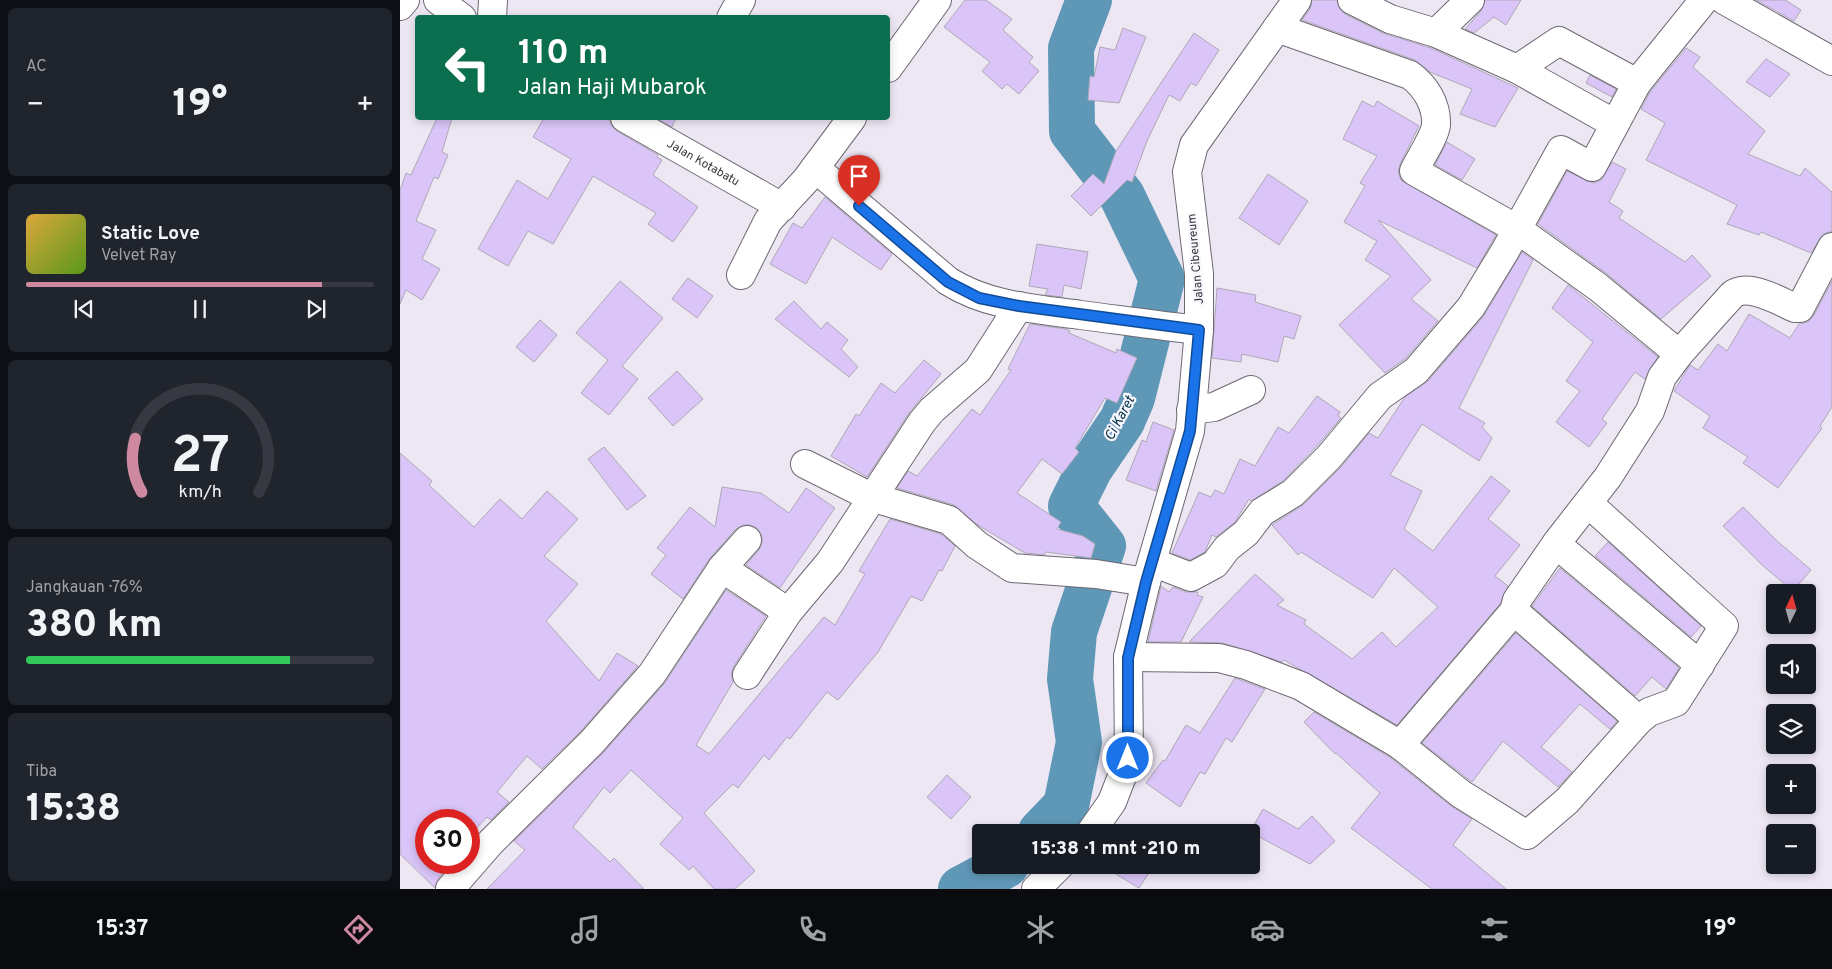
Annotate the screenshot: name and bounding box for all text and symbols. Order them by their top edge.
text: 110 m [518,32,608,76]
icon: left [435,35,500,100]
text: AC [26,57,47,77]
text: Jalan Haji Mubarok [518,75,707,102]
text: 19° [172,81,228,130]
text: − [26,88,44,124]
text: + [356,88,374,124]
street label: Jalan Kotabatu [664,136,742,190]
pin [838,155,880,206]
icon: arrive [845,162,873,190]
street label: Jalan Cibeureum [1184,213,1208,305]
text: Static Love [101,222,200,246]
text: Velvet Ray [101,246,176,266]
icon: previous [70,295,98,323]
icon: pause [186,295,214,323]
icon: next [302,295,330,323]
water label: Ci Karet [1102,393,1140,444]
text: 27 [170,425,230,491]
text: km/h [178,481,222,504]
text: Jangkauan · 76% [26,578,143,598]
north arrow [1766,584,1816,634]
map controls [1766,584,1816,874]
text: 380 km [26,602,162,651]
button: sound [1766,644,1816,694]
button: layers [1766,704,1816,754]
position arrow [1101,731,1153,783]
text: Tiba [26,762,57,782]
button: + [1766,764,1816,814]
text: 15:38 [26,786,121,835]
speed limit sign: 30 [415,809,480,874]
button: − [1766,824,1816,874]
text: 15:38 · 1 mnt · 210 m [1032,837,1200,861]
icon: directions [341,912,376,947]
icon: music [568,912,603,947]
icon: phone [795,912,830,947]
icon: climate [1023,912,1058,947]
icon: car [1250,912,1285,947]
icon: filters [1477,912,1512,947]
text: 15:37 [96,916,148,943]
text: 19° [1704,916,1736,943]

